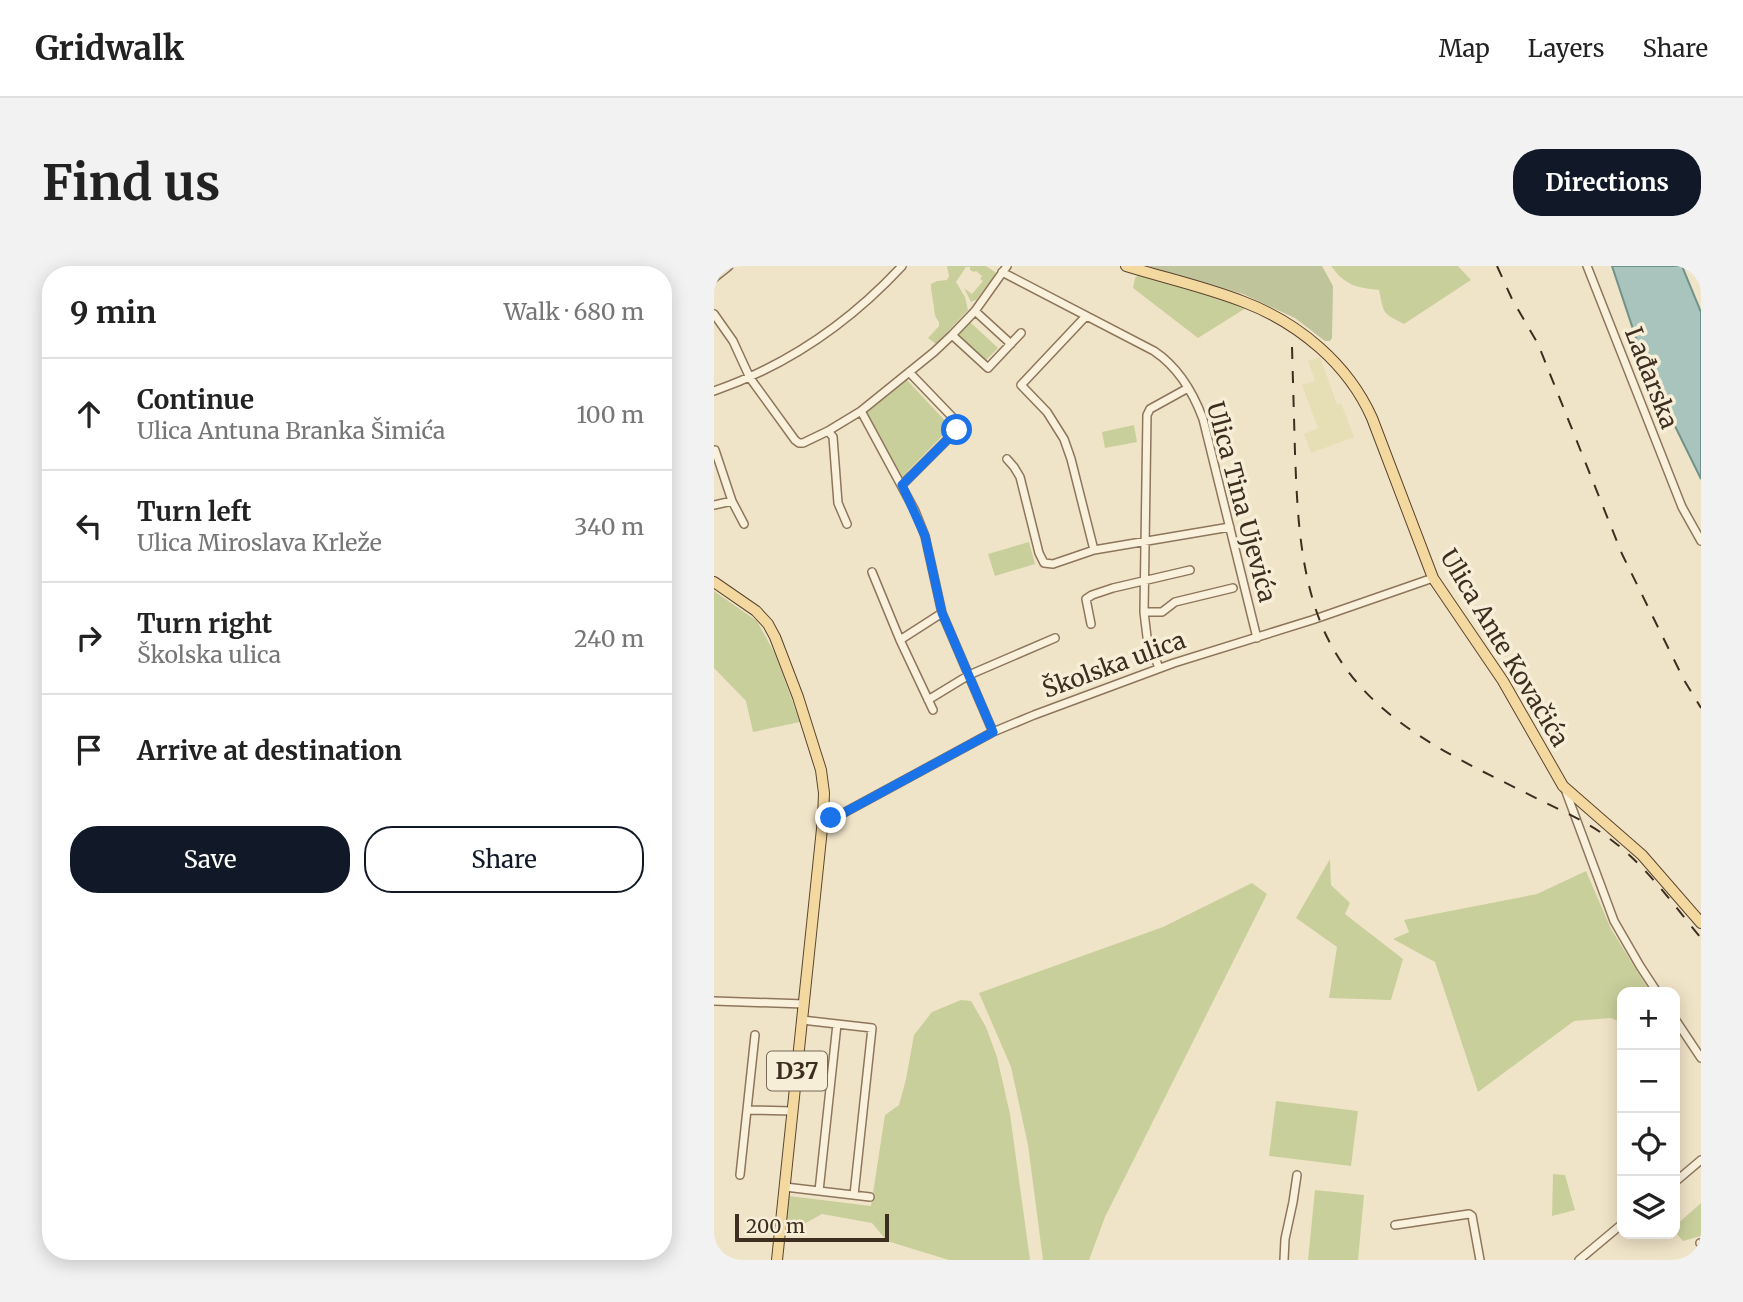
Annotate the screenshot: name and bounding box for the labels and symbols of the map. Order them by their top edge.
street label: Lađarska [1618,323,1685,433]
street label: Ulica Tina Ujevića [1200,398,1283,606]
route start [941,414,972,445]
street label: Ulica Ante Kovačića [1433,543,1576,752]
street label: Školska ulica [1038,623,1190,705]
route end [815,802,846,833]
road number: D37 [767,1052,827,1090]
scale bar [735,1211,889,1243]

